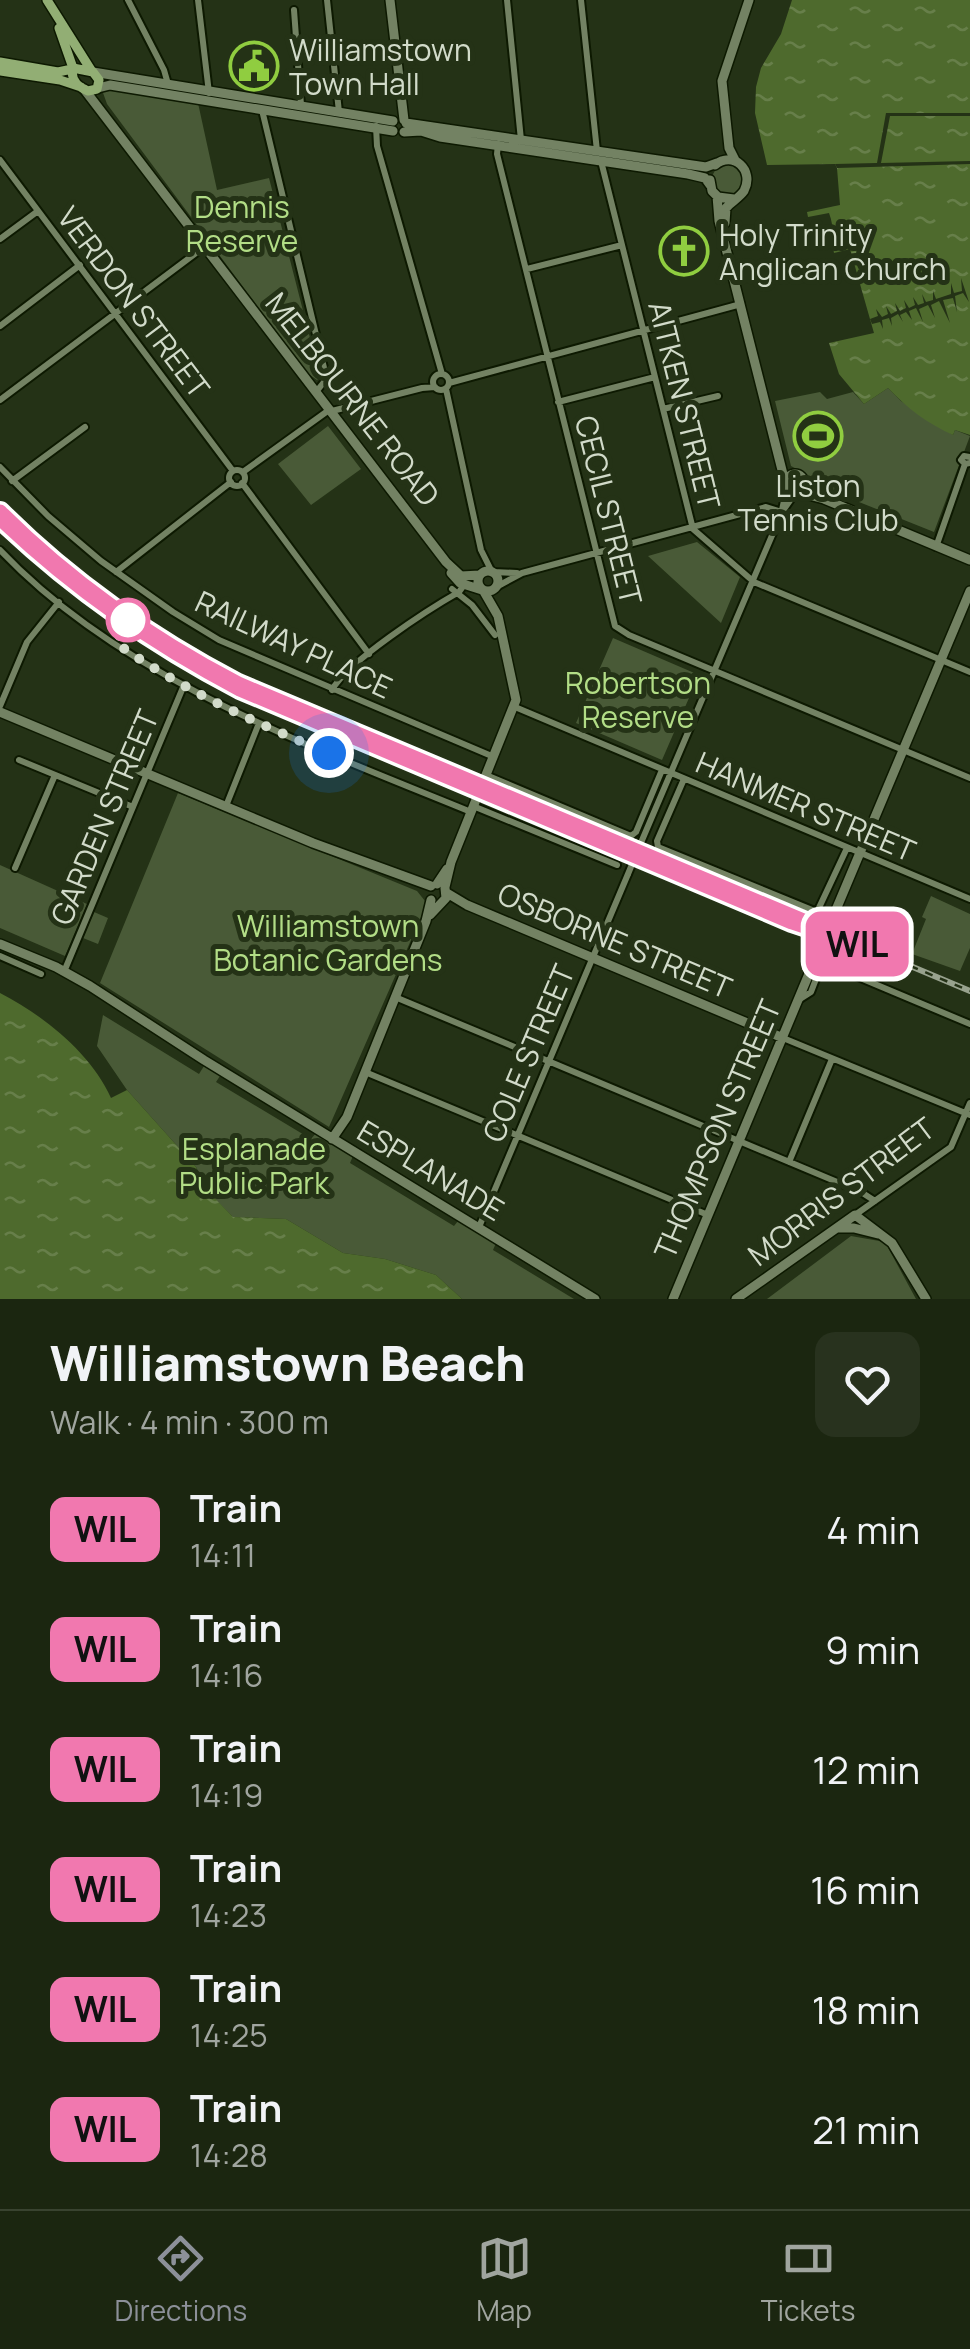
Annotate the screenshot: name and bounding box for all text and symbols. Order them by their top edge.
place label: Williamstown Town Hall [289,29,472,104]
public building icon: Williamstown Town Hall [228,40,280,92]
park label: Dennis Reserve [186,186,298,261]
street label: VERDON STREET [48,198,220,406]
place label: Holy Trinity Anglican Church [719,214,947,289]
church icon: Holy Trinity Anglican Church [658,225,710,277]
street label: MELBOURNE ROAD [257,284,449,514]
street label: AITKEN STREET [639,297,731,513]
sports icon: Liston Tennis Club [792,410,844,462]
street label: CECIL STREET [566,411,652,609]
place label: Liston Tennis Club [737,465,899,540]
street label: RAILWAY PLACE [189,580,399,708]
unlabelled marker [107,599,149,641]
park label: Robertson Reserve [565,662,711,737]
street label: GARDEN STREET [40,703,168,931]
your location [304,728,354,778]
street label: HANMER STREET [690,741,922,871]
street label: OSBORNE STREET [492,872,738,1008]
park label: Williamstown Botanic Gardens [213,905,443,980]
line badge: WIL [800,912,914,976]
text: WIL [826,920,888,968]
street label: COLE STREET [472,958,584,1148]
street label: THOMPSON STREET [644,993,790,1265]
street label: MORRIS STREET [739,1107,943,1275]
street label: ESPLANADE [350,1110,512,1230]
park label: Esplanade Public Park [179,1128,330,1203]
text: Williamstown Beach [50,1330,526,1395]
button: heart [815,1332,920,1437]
text: Walk · 4 min · 300 m [50,1400,329,1444]
text: Train [190,1481,282,1533]
text: 4 min [826,1503,920,1555]
text: WIL [74,1505,136,1553]
text: 14:11 [190,1533,256,1577]
text: Train [190,1601,282,1653]
text: 9 min [825,1623,920,1675]
text: WIL [74,1625,136,1673]
text: 14:16 [190,1653,263,1697]
text: Train [190,1721,282,1773]
text: 12 min [812,1743,920,1795]
text: WIL [74,1745,136,1793]
text: 14:19 [190,1773,263,1817]
text: Train [190,1841,282,1893]
text: 16 min [810,1863,920,1915]
text: WIL [74,1865,136,1913]
text: 14:23 [190,1893,267,1937]
text: Train [190,1961,282,2013]
text: 18 min [812,1983,920,2035]
text: WIL [74,1985,136,2033]
text: 14:25 [190,2013,268,2057]
text: Train [190,2081,282,2133]
text: 21 min [812,2103,920,2155]
text: WIL [74,2105,136,2153]
text: 14:28 [190,2133,268,2177]
tab: Directions [115,2231,247,2329]
tab: Map [476,2231,532,2329]
tab: Tickets [761,2231,855,2329]

